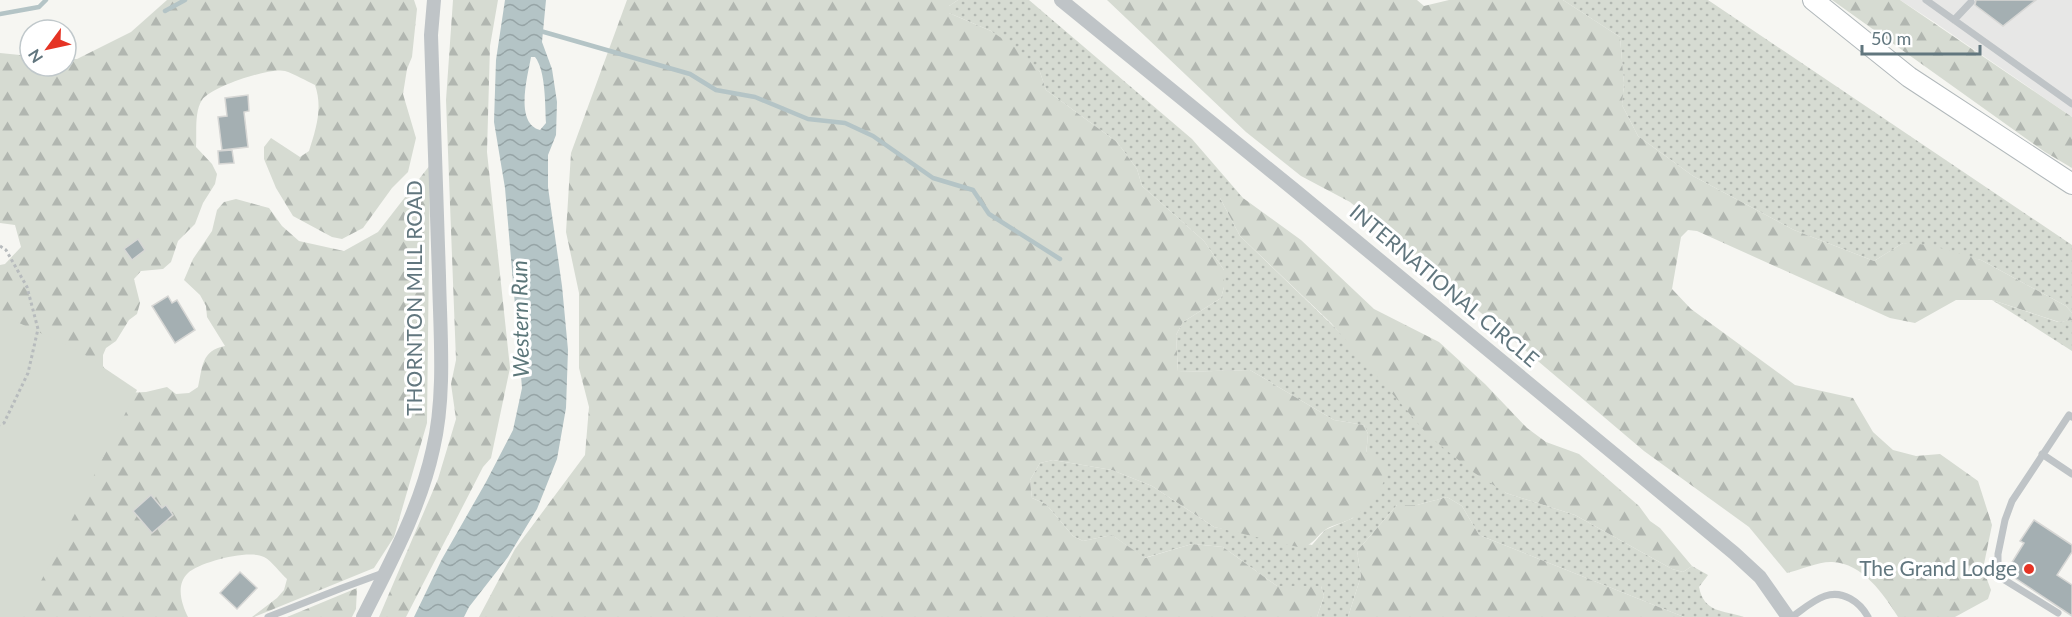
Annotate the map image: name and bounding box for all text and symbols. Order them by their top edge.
north arrow [18,18,78,78]
scale bar [1862,18,1980,56]
text: 50 m [1871,27,1911,49]
text: N [24,46,46,67]
street label: THORNTON MILL ROAD [401,180,426,416]
street label: INTERNATIONAL CIRCLE [1345,198,1545,371]
water label: Western Run [505,260,534,378]
place label: The Grand Lodge [1859,555,2017,580]
marker: The Grand Lodge [2022,562,2036,576]

